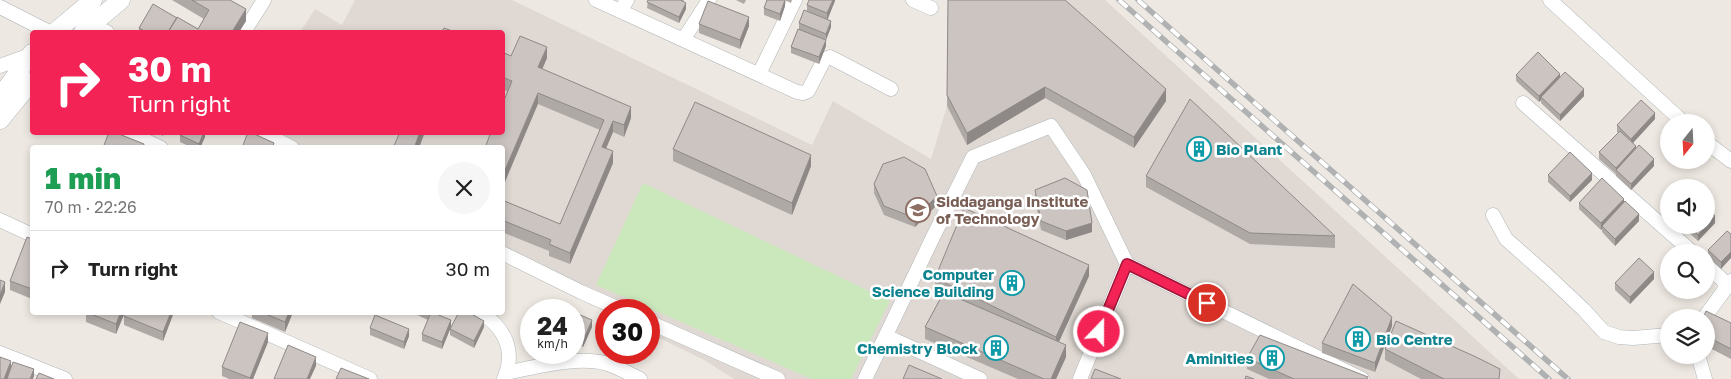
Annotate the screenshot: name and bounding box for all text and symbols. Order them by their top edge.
text: 30 m [128,48,211,90]
icon: right [45,50,110,115]
text: Turn right [128,90,231,117]
north arrow [1660,114,1715,169]
map controls [1660,114,1715,364]
building icon: Bio Plant [1186,136,1212,162]
place label: Bio Plant [1216,140,1282,158]
text: 1 min [45,160,121,196]
button: close [438,162,490,214]
button: sound [1660,179,1715,234]
place label: Siddaganga Institute of Technology [936,192,1089,227]
text: 70 m · 22:26 [45,197,137,217]
school or university icon: Siddaganga Institute of Technology [905,197,931,223]
button: search [1660,244,1715,299]
icon: right [45,254,73,282]
text: Turn right [88,257,178,280]
text: 30 m [446,257,490,280]
place label: Computer Science Building [872,265,994,300]
building icon: Computer Science Building [999,270,1025,296]
pin [1186,282,1228,324]
icon: arrive [1193,289,1221,317]
speed limit sign: 30 [595,299,660,364]
position arrow [1072,305,1124,357]
button: layers [1660,309,1715,364]
text: 24 [537,310,568,341]
building icon: Bio Centre [1345,326,1371,352]
place label: Bio Centre [1376,330,1453,348]
building icon: Chemistry Block [983,335,1009,361]
text: km/h [537,336,568,351]
place label: Chemistry Block [857,339,978,357]
building icon: Aminities [1259,345,1285,371]
place label: Aminities [1186,349,1254,367]

